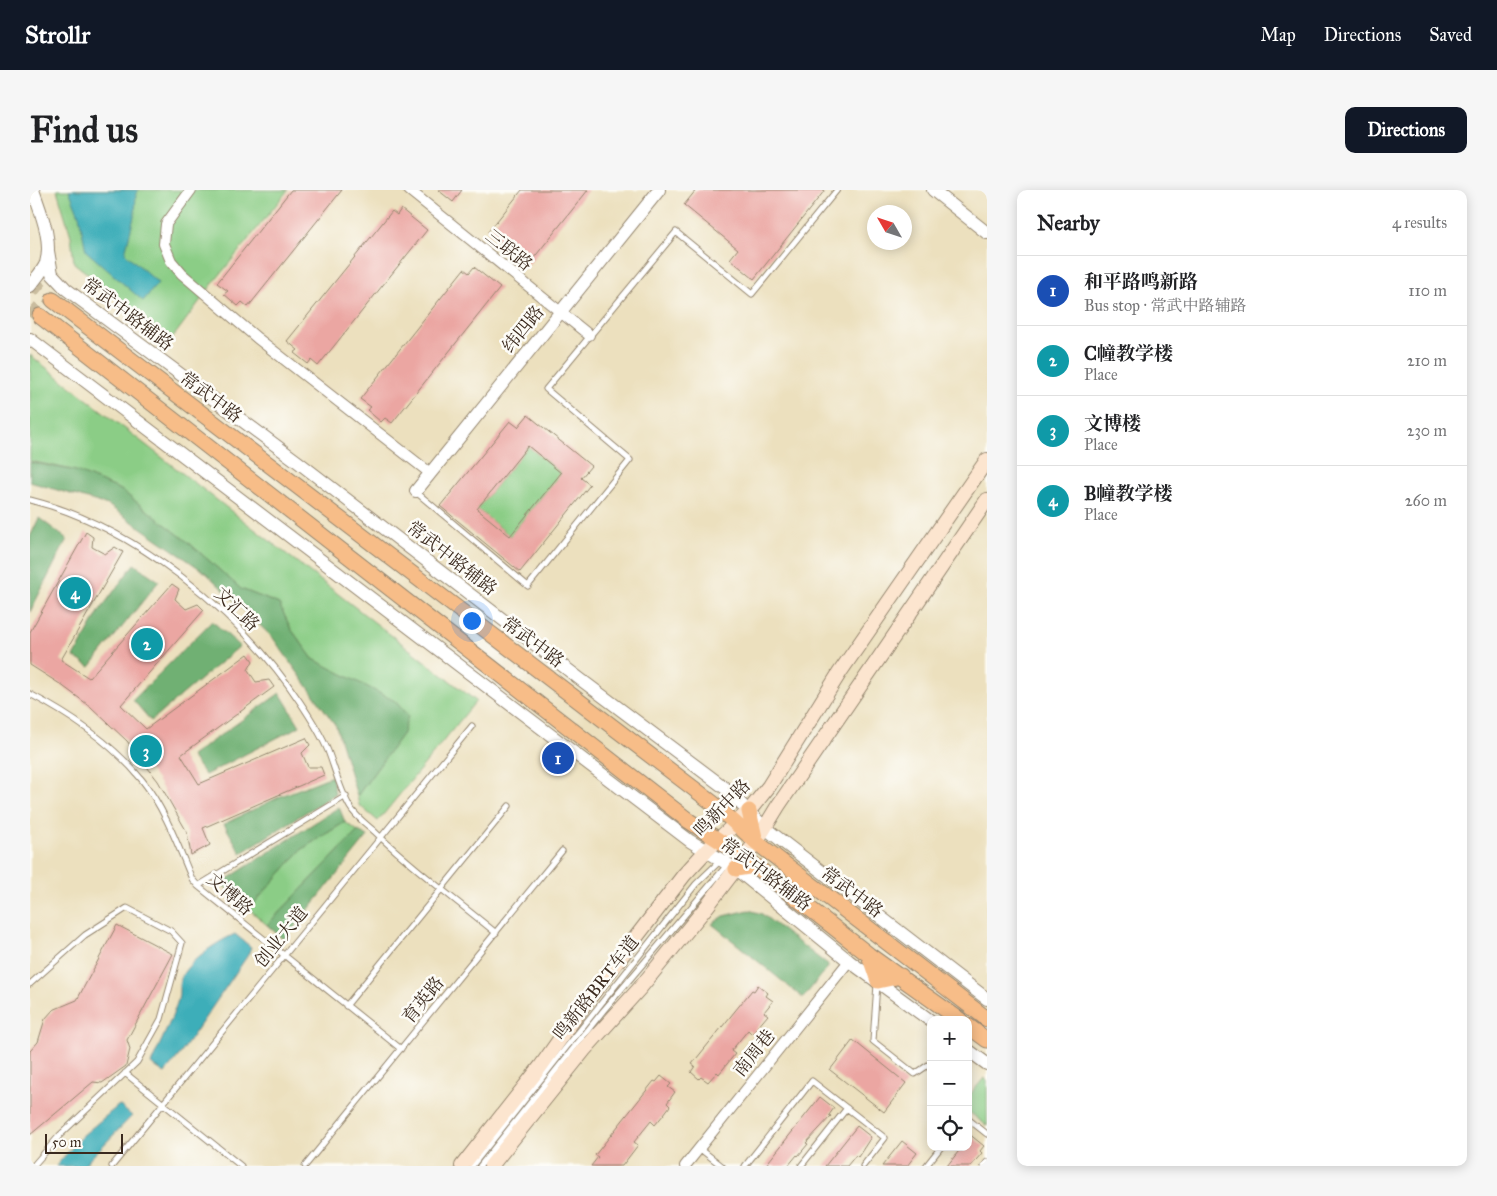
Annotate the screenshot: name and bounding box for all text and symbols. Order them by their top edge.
text: Strollr [25,20,90,50]
text: Map [1260,24,1296,46]
text: Directions [1324,24,1401,46]
text: Saved [1429,24,1472,46]
button: Directions [1345,107,1467,153]
text: Find us [30,109,138,152]
north arrow [867,205,912,250]
text: Nearby [1037,210,1100,236]
text: 4 results [1392,213,1447,232]
street label: 三联路 [481,224,537,276]
text: 和平路鸣新路 [1084,270,1198,293]
street label: 常武中路辅路 [78,273,178,355]
text: 1 [1050,281,1056,300]
text: 110 m [1408,281,1447,300]
text: Bus stop · 常武中路辅路 [1084,296,1246,315]
street label: 纬四路 [497,301,549,357]
text: C幢教学楼 [1084,342,1173,365]
text: 2 [1049,351,1057,370]
text: 210 m [1407,351,1447,370]
text: Place [1084,365,1118,384]
street label: 常武中路 [176,367,246,427]
text: 文博楼 [1084,412,1141,435]
text: 3 [1050,421,1056,440]
text: 230 m [1407,421,1447,440]
text: Place [1084,435,1118,454]
text: B幢教学楼 [1084,482,1173,505]
text: 4 [1049,491,1057,510]
text: 260 m [1405,491,1447,510]
text: Place [1084,505,1118,524]
street label: 常武中路辅路 [403,516,501,600]
pin: 4 [59,574,91,612]
street label: 文汇路 [210,582,264,636]
your location [459,608,485,634]
street label: 常武中路 [498,612,568,672]
pin: 2 [131,625,163,663]
pin: 3 [130,732,162,770]
pin: 1 [542,739,574,777]
street label: 鸣新中路 [689,774,755,842]
street label: 常武中路辅路 [716,833,816,915]
street label: 常武中路 [817,862,887,922]
street label: 文博路 [202,868,258,920]
street label: 创业大道 [250,902,312,972]
street label: 鸣新路BRT车道 [548,931,644,1045]
street label: 育英路 [397,972,449,1028]
map controls [927,1016,972,1151]
button: + [927,1016,972,1061]
street label: 南周巷 [728,1025,780,1081]
button: − [927,1061,972,1106]
button: locate [927,1106,972,1151]
scale bar [45,1131,122,1154]
text: 50 m [52,1134,81,1151]

